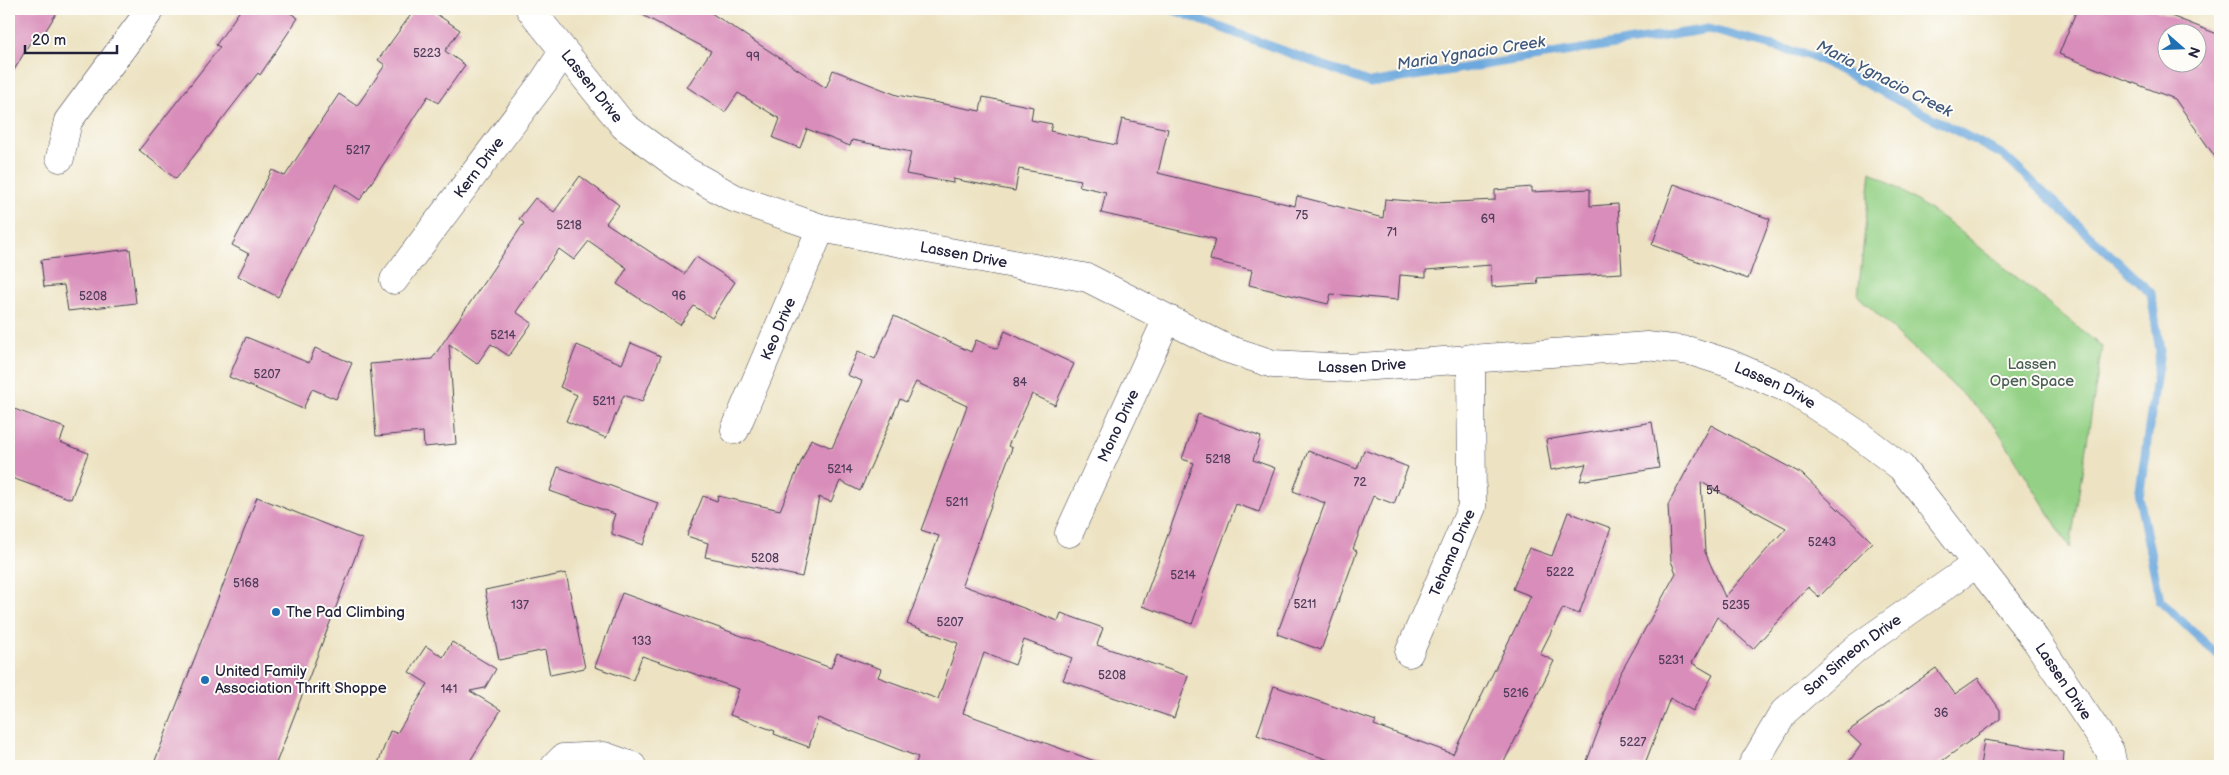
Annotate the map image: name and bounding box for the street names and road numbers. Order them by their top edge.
street label: Lassen Drive [557,46,627,127]
street label: Kern Drive [450,133,508,202]
street label: Lassen Drive [918,238,1009,273]
street label: Keo Drive [757,295,800,363]
street label: Lassen Drive [1317,355,1407,378]
street label: Lassen Drive [1731,358,1819,413]
street label: Mono Drive [1094,386,1143,465]
street label: Tehama Drive [1425,506,1480,600]
street label: San Simeon Drive [1800,610,1905,700]
street label: Lassen Drive [2031,640,2096,724]

